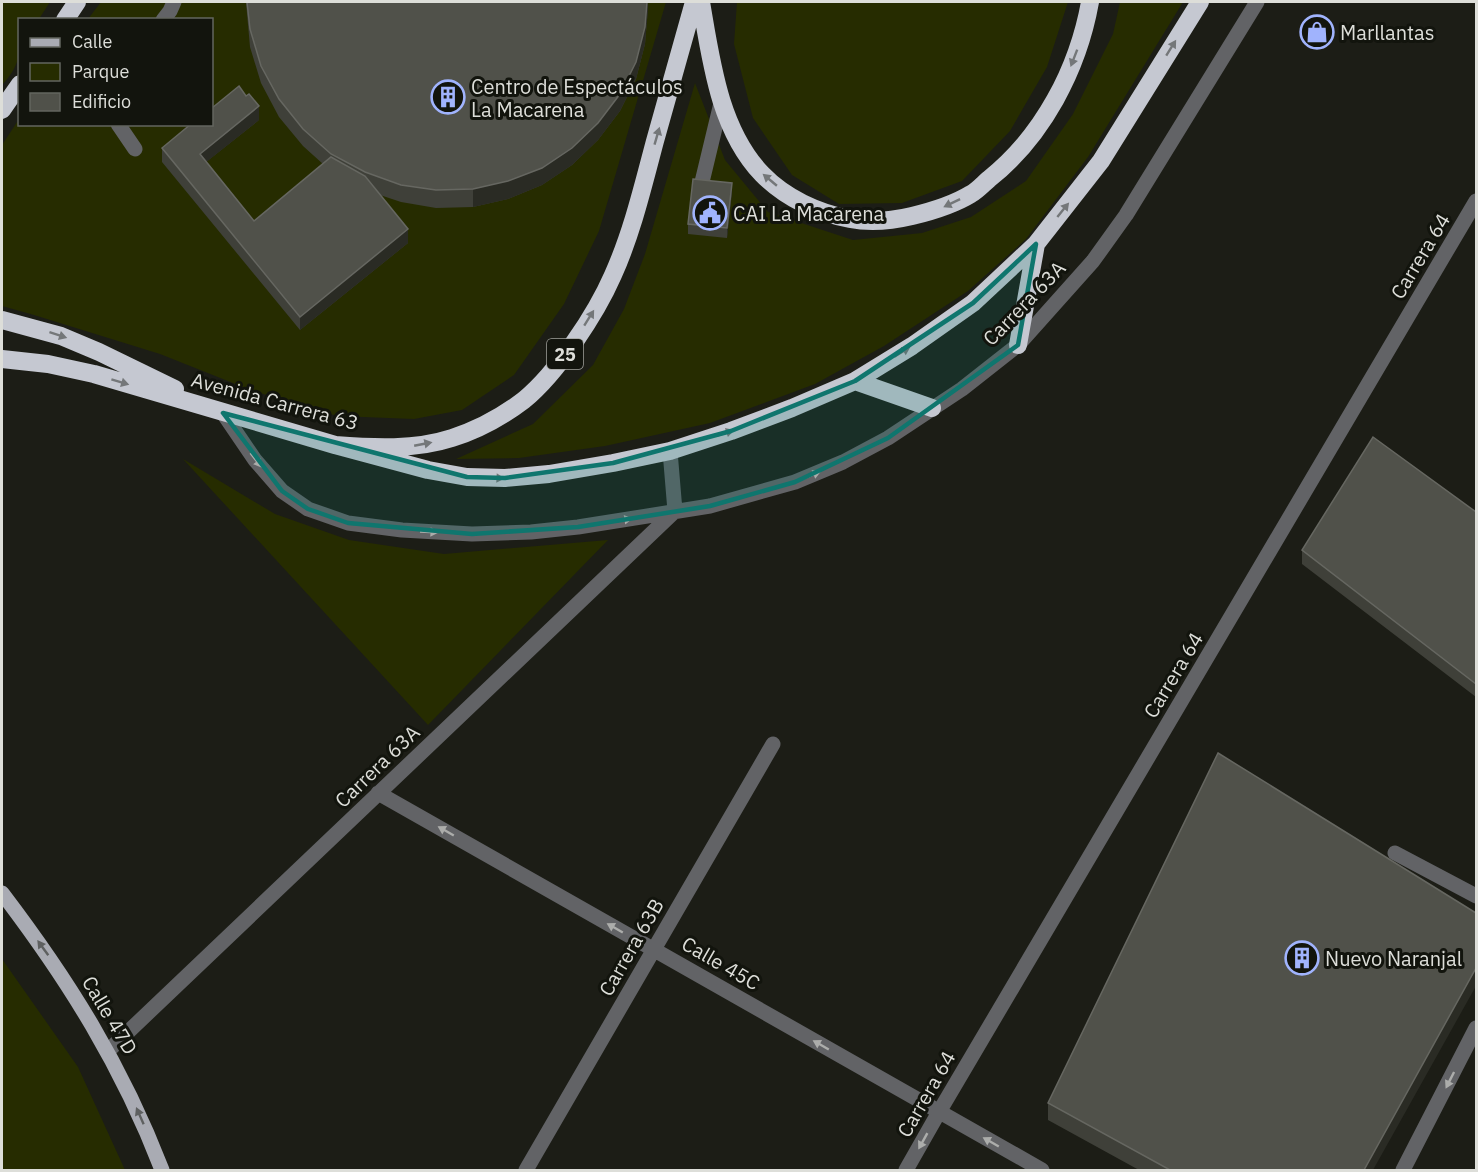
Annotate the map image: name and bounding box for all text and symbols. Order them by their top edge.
shop icon: Marllantas [1299,14,1335,50]
legend [18,18,213,126]
place label: Marllantas [1340,19,1435,46]
text: Calle [72,30,112,53]
one-way arrow [1166,40,1177,56]
one-way arrow [1069,49,1079,67]
text: Parque [72,60,130,83]
place label: Centro de Espectáculos La Macarena [471,73,683,123]
building icon: Centro de Espectáculos La Macarena [430,79,466,115]
text: Edificio [72,90,131,113]
one-way arrow [653,127,662,145]
one-way arrow [762,174,778,187]
public building icon: CAI La Macarena [692,195,728,231]
one-way arrow [943,199,960,208]
place label: CAI La Macarena [733,200,885,227]
one-way arrow [1057,202,1070,218]
street label: Carrera 64 [1384,208,1456,304]
street label: Carrera 63A [977,255,1071,351]
one-way arrow [583,310,594,326]
one-way arrow [49,331,67,341]
road number: 25 [547,339,583,369]
one-way arrow [894,347,910,358]
street label: Avenida Carrera 63 [189,366,361,436]
one-way arrow [111,378,129,387]
one-way arrow [716,428,734,437]
one-way arrow [414,439,433,448]
one-way arrow [250,453,262,468]
one-way arrow [803,470,821,479]
one-way arrow [485,473,504,482]
one-way arrow [613,515,632,524]
one-way arrow [419,527,438,536]
street label: Carrera 64 [1137,627,1209,723]
street label: Carrera 63A [329,719,425,813]
one-way arrow [438,826,454,837]
street label: Carrera 63B [592,893,670,1001]
one-way arrow [607,923,624,933]
street label: Calle 45C [677,930,765,996]
one-way arrow [37,940,49,956]
building icon: Nuevo Naranjal [1284,940,1320,976]
place label: Nuevo Naranjal [1325,945,1462,972]
street label: Calle 47D [76,971,144,1059]
one-way arrow [812,1040,829,1050]
street label: Carrera 64 [890,1046,962,1142]
one-way arrow [1445,1071,1455,1088]
one-way arrow [136,1108,145,1125]
one-way arrow [917,1133,928,1149]
one-way arrow [983,1136,999,1147]

